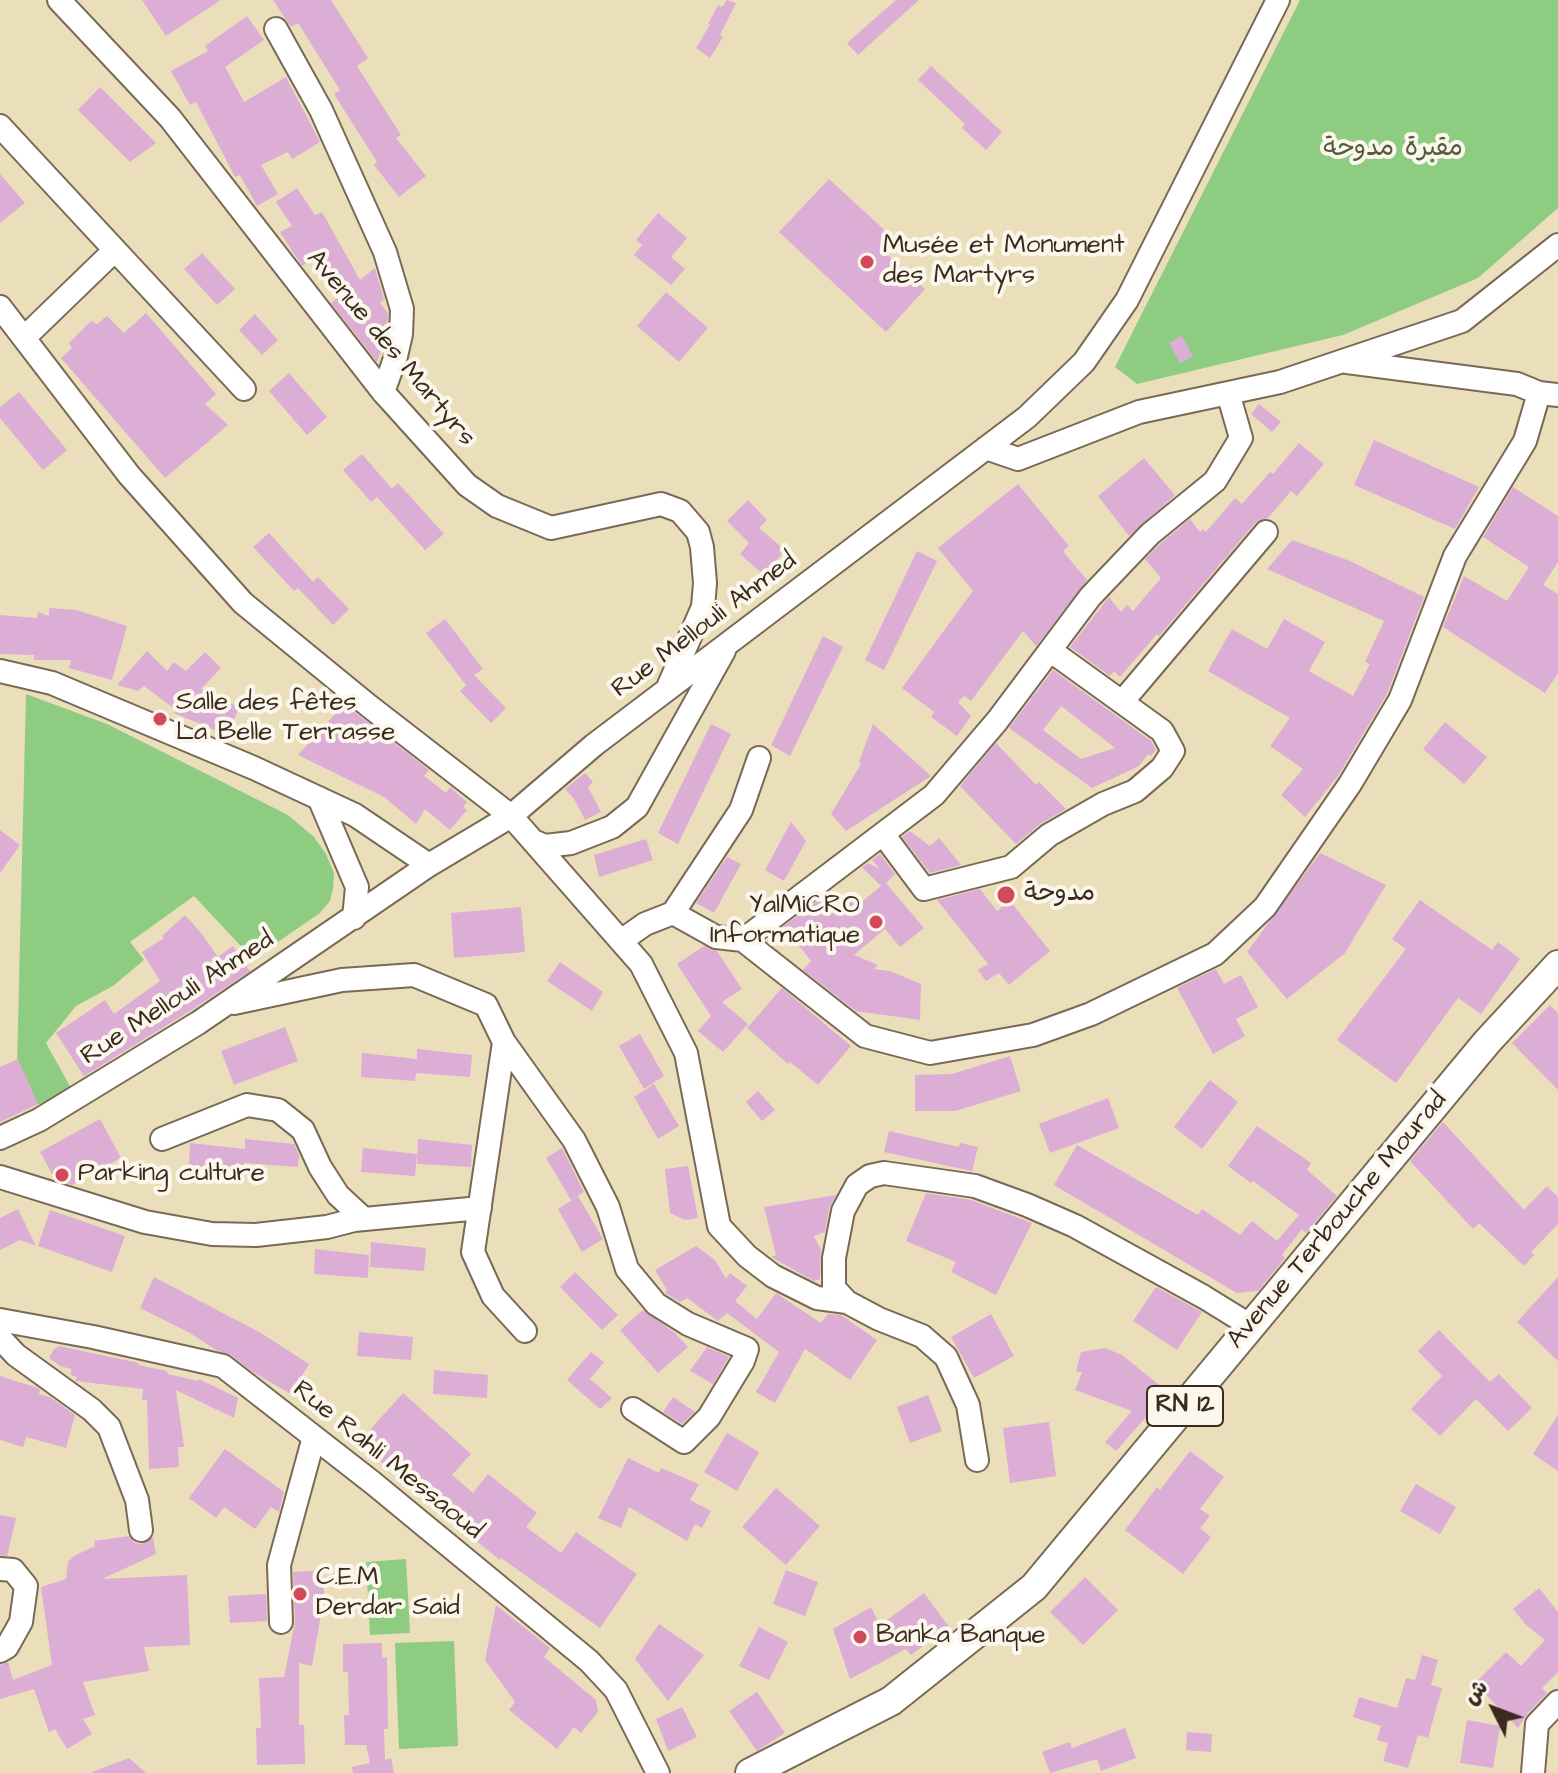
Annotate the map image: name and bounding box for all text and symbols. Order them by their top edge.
park label: مقبرة مدوحة [1323,134,1463,166]
place label: Musée et Monument des Martyrs [883,231,1124,292]
street label: Avenue des Martyrs [299,244,481,454]
marker: Musée et Monument des Martyrs [858,253,876,271]
street label: Rue Mellouli Ahmed [606,546,804,706]
place label: Salle des fêtes La Belle Terrasse [176,688,395,750]
marker: Salle des fêtes La Belle Terrasse [151,710,169,728]
place label: مدوحة [1024,879,1095,911]
marker: مدوحة [995,884,1017,906]
place label: YalMiCRO Informatique [710,891,860,952]
marker: YalMiCRO Informatique [867,913,885,931]
street label: Rue Mellouli Ahmed [76,925,280,1073]
street label: Avenue Terbouche Mourad [1221,1086,1455,1356]
place label: Parking culture [78,1159,265,1191]
marker: Parking culture [53,1166,71,1184]
street label: Rue Rahli Messaoud [286,1375,488,1547]
road number: RN 12 [1147,1386,1223,1426]
place label: C.E.M Derdar Said [316,1563,460,1624]
marker: C.E.M Derdar Said [291,1585,309,1603]
place label: Banka Banque [876,1621,1046,1653]
marker: Banka Banque [851,1628,869,1646]
north arrow [1454,1669,1534,1749]
text: ش [1456,1673,1495,1712]

